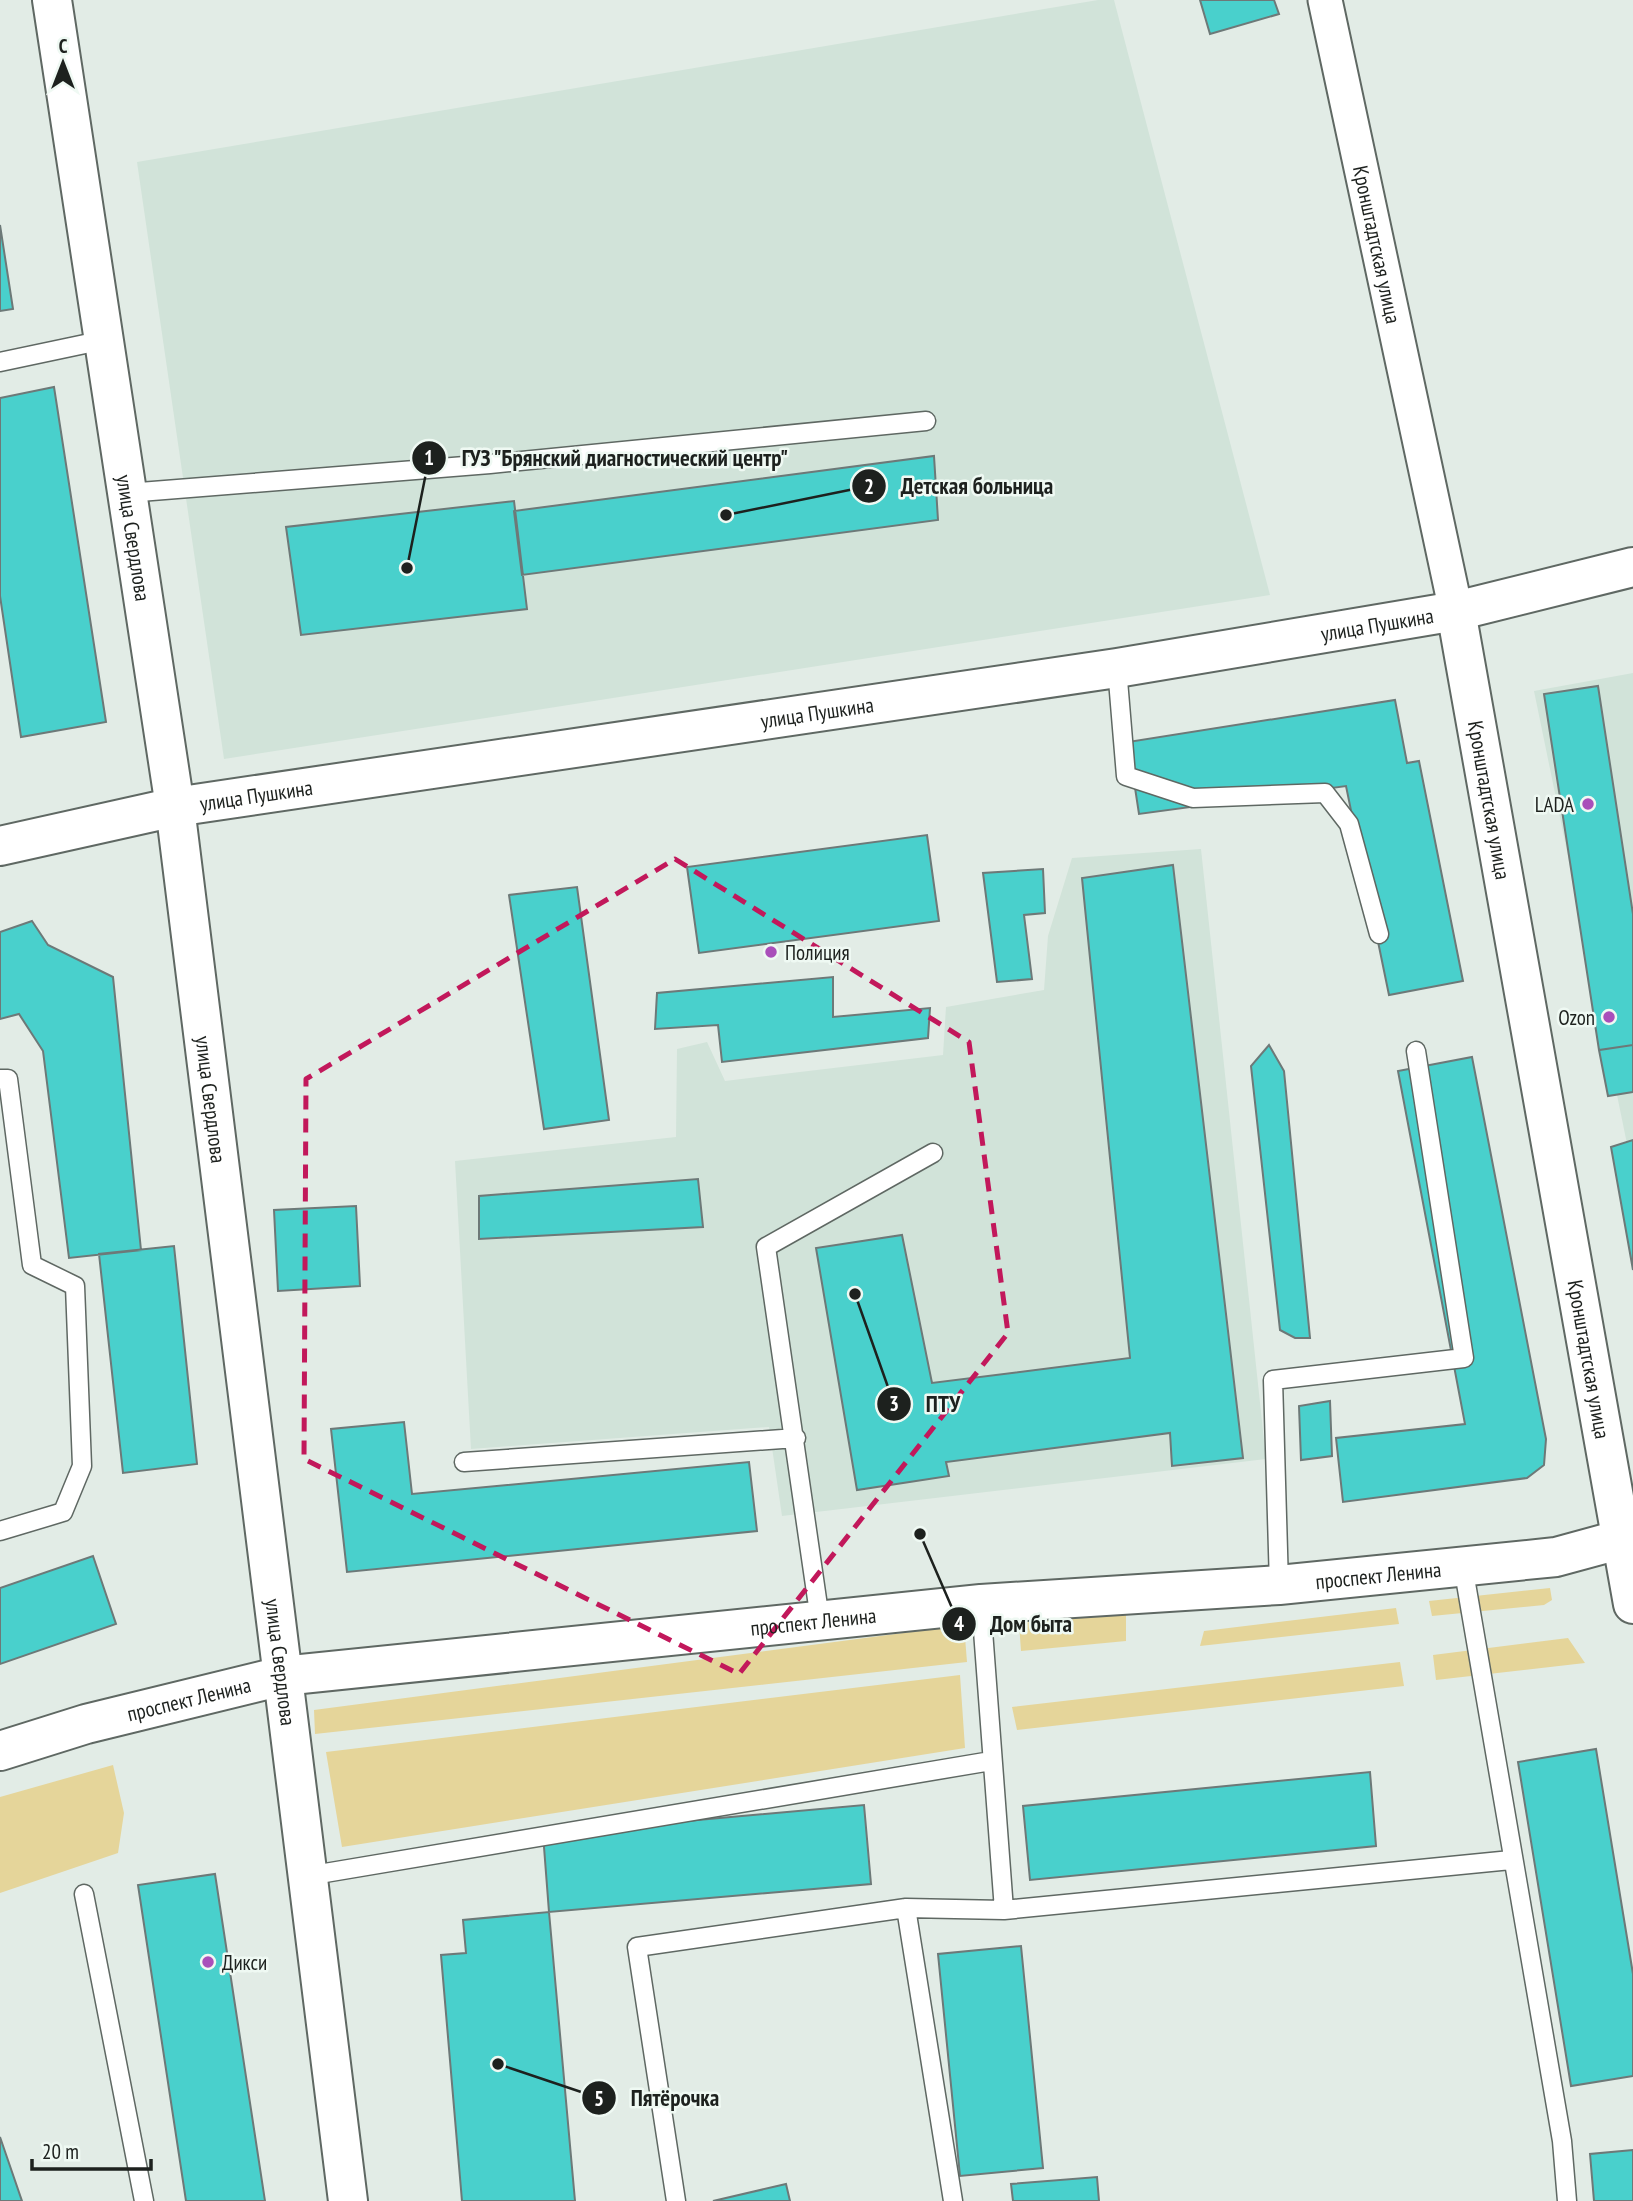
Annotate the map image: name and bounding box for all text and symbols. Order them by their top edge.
north arrow [28,28,98,98]
text: С [59,34,68,58]
street label: Кронштадтская улица [1347,163,1407,326]
callout: ГУЗ "Брянский диагностический центр" [412,436,803,480]
text: ГУЗ "Брянский диагностический центр" [462,443,788,472]
text: 1 [424,444,434,471]
callout: Детская больница [852,464,1067,508]
text: Детская больница [901,471,1053,500]
street label: улица Свердлова [111,473,157,603]
text: 2 [864,473,874,500]
street label: улица Пушкина [1319,602,1436,647]
street label: улица Пушкина [759,691,875,734]
street label: Кронштадтская улица [1462,719,1517,881]
street label: улица Пушкина [198,773,314,817]
place label: LADA [1535,791,1574,818]
marker: LADA [1580,796,1596,812]
place label: Полиция [785,939,850,966]
marker: Полиция [763,944,779,960]
place label: Ozon [1558,1004,1595,1031]
marker: Ozon [1601,1009,1617,1025]
street label: улица Свердлова [190,1034,233,1164]
street label: Кронштадтская улица [1562,1278,1617,1441]
callout: ПТУ [877,1382,974,1426]
text: ПТУ [926,1389,961,1418]
text: 3 [889,1390,899,1417]
street label: проспект Ленина [1314,1555,1442,1595]
street label: улица Свердлова [260,1597,302,1727]
street label: проспект Ленина [749,1601,877,1641]
callout: Дом быта [942,1602,1086,1646]
text: Дом быта [990,1609,1072,1638]
text: 4 [954,1610,964,1637]
street label: проспект Ленина [124,1671,253,1727]
place label: Дикси [222,1949,267,1976]
marker: Дикси [200,1954,216,1970]
callout: Пятёрочка [581,2076,733,2120]
text: Пятёрочка [631,2083,719,2112]
text: 5 [594,2085,604,2112]
scale bar [32,2128,150,2172]
text: 20 m [42,2138,79,2165]

